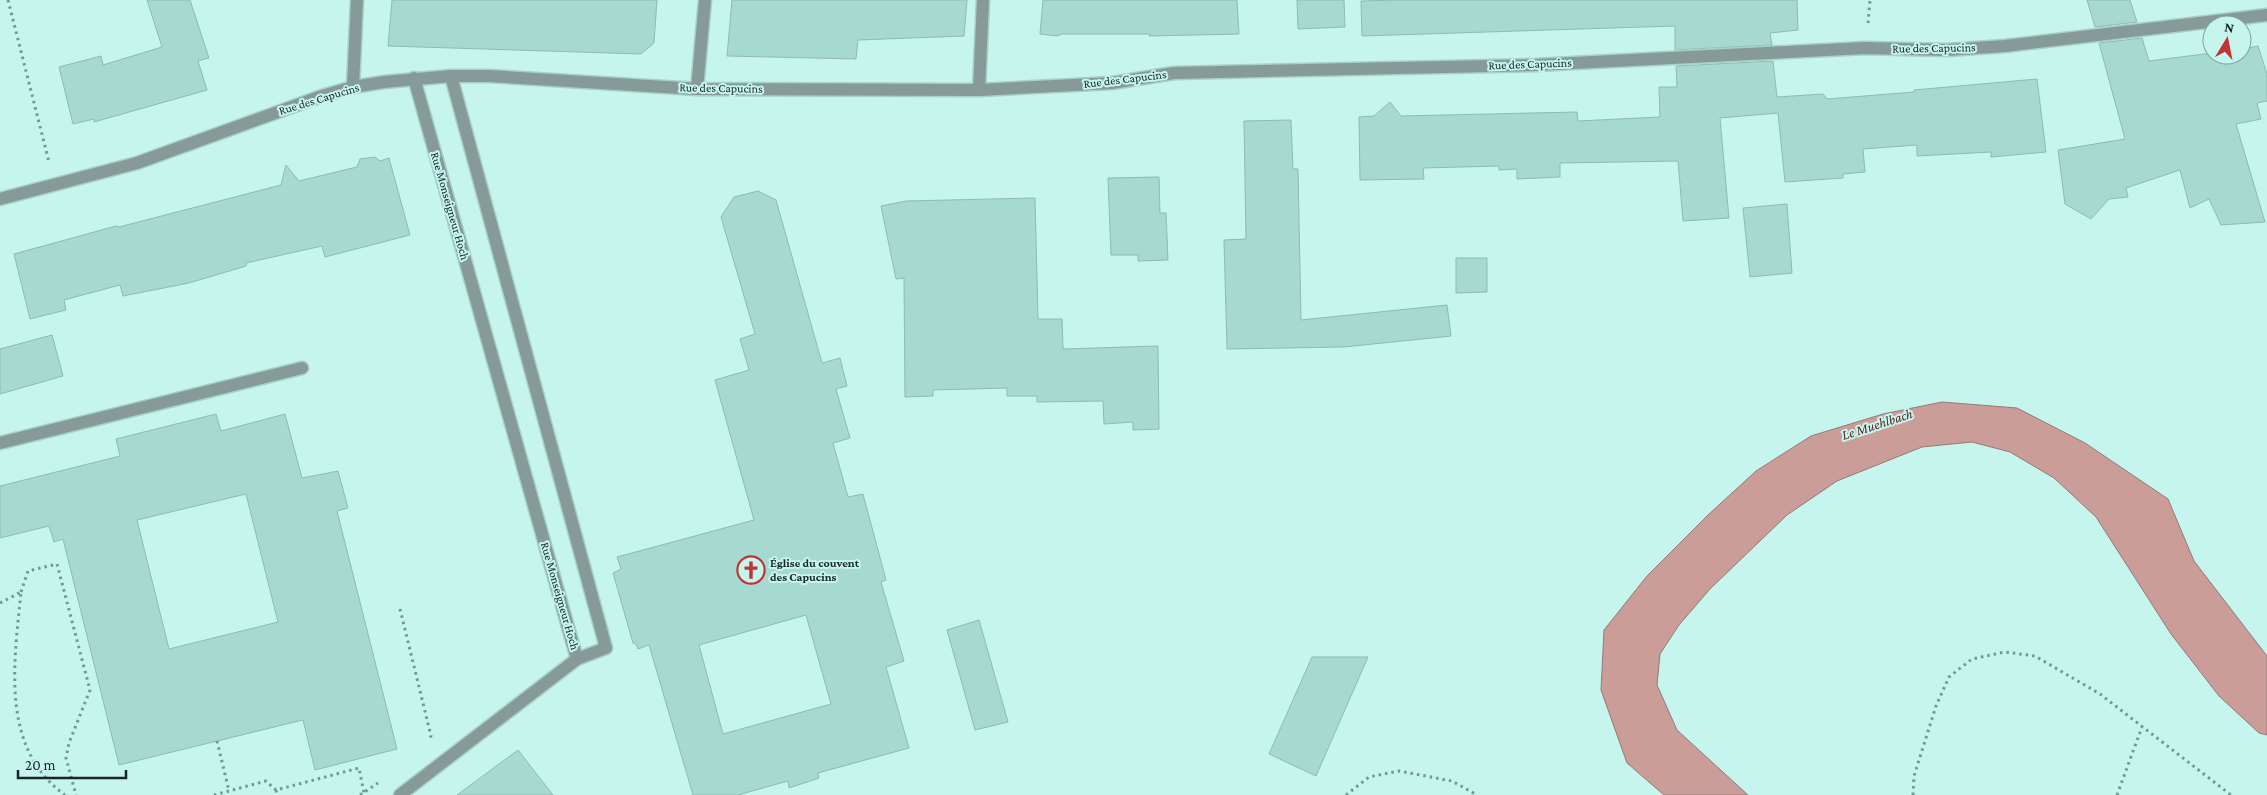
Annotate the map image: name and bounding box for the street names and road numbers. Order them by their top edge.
street label: Rue des Capucins [1892,40,1976,56]
street label: Rue des Capucins [1488,56,1572,72]
street label: Rue des Capucins [1083,67,1168,91]
street label: Rue des Capucins [277,80,361,118]
street label: Rue des Capucins [679,80,763,96]
street label: Rue Monseigneur Hoch [428,150,472,262]
street label: Rue Monseigneur Hoch [538,540,582,652]

